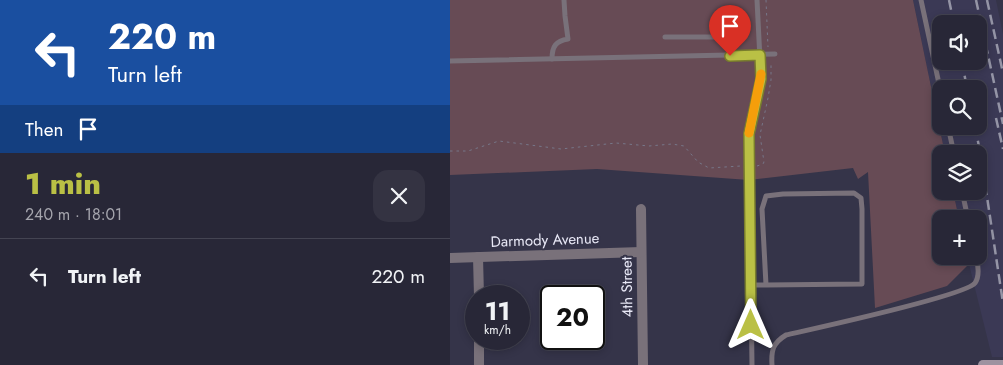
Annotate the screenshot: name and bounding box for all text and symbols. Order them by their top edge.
pin [709,5,751,56]
text: 220 m [108,12,216,62]
icon: arrive [716,12,744,40]
map controls [932,15,987,265]
button: sound [932,15,987,70]
icon: left [25,20,90,85]
text: Turn left [108,58,182,90]
button: search [932,80,987,135]
icon: arrive [74,115,102,143]
text: Then [25,116,64,143]
button: layers [932,145,987,200]
text: 1 min [25,162,101,205]
button: close [373,170,425,222]
text: 240 m · 18:01 [25,203,122,226]
button: + [932,210,987,265]
street label: Darmody Avenue [490,227,600,253]
street label: 4th Street [615,256,639,317]
icon: left [25,262,53,290]
text: Turn left [68,263,141,290]
text: 220 m [371,263,425,290]
speed limit sign: 20 [540,285,605,350]
text: 11 [485,293,510,329]
position arrow [724,298,776,350]
text: km/h [484,321,511,339]

